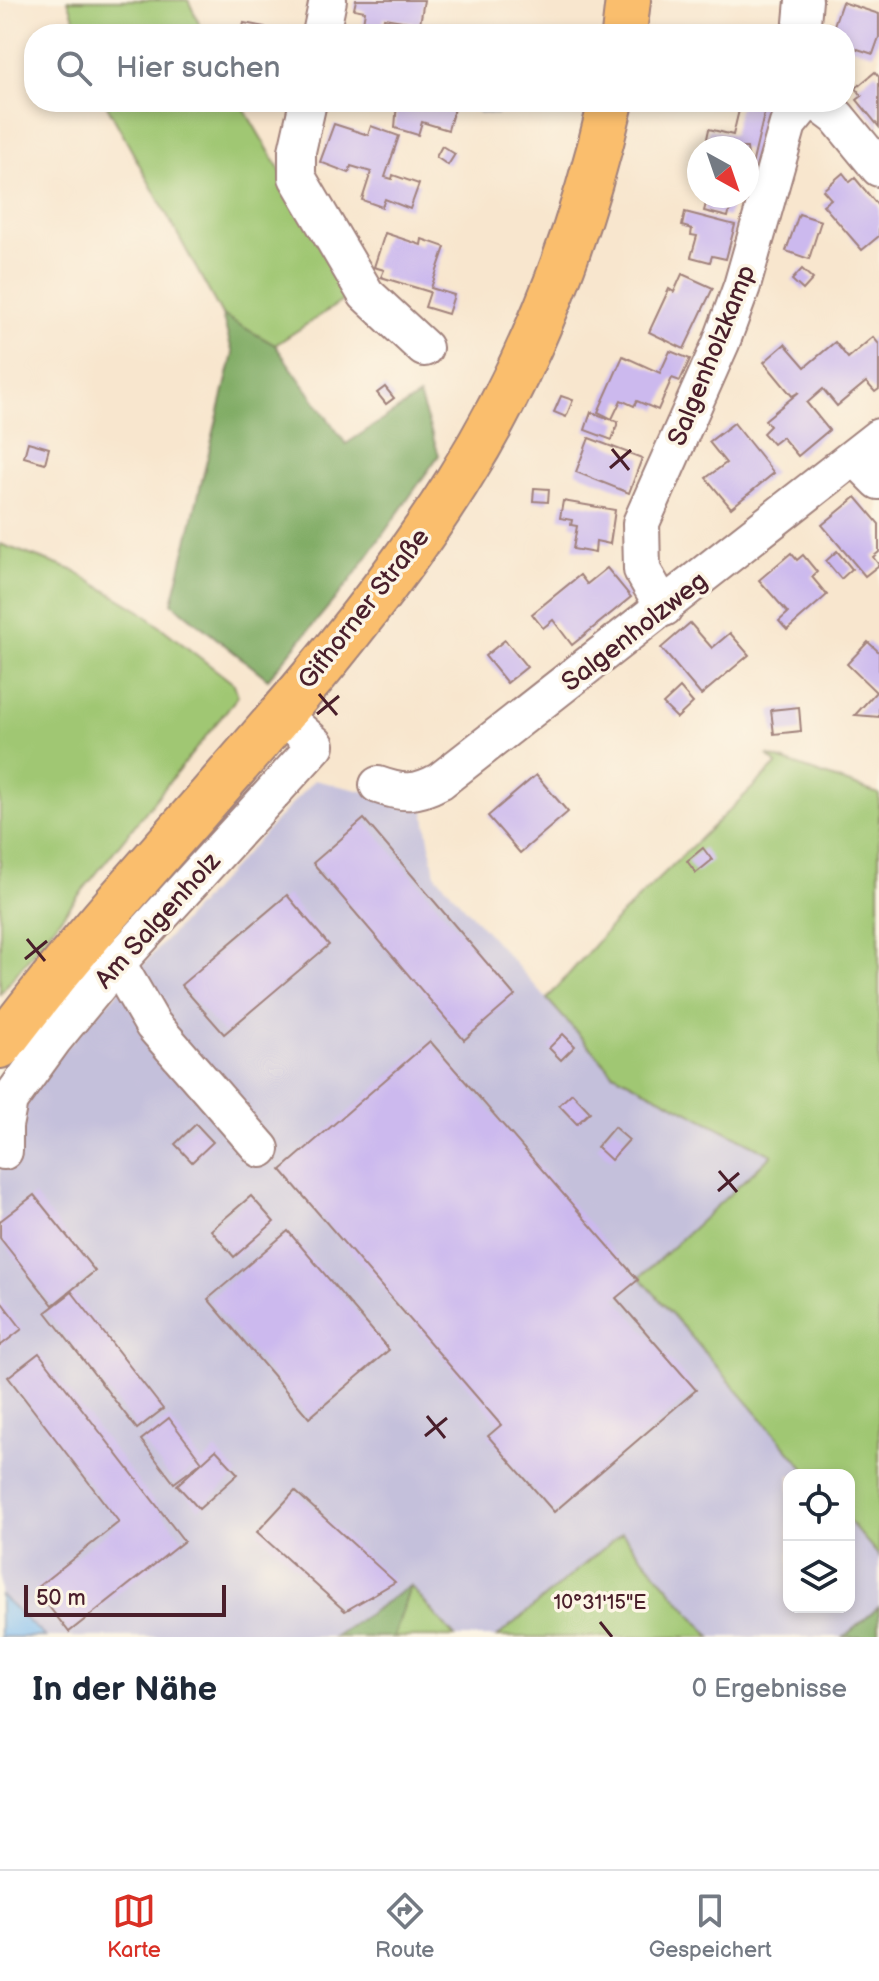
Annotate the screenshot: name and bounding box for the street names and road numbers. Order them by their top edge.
street label: Salgenholzkamp [662,261,763,450]
street label: Gifhorner Straße [292,522,437,695]
street label: Salgenholzweg [556,566,714,699]
street label: Am Salgenholz [89,846,228,995]

